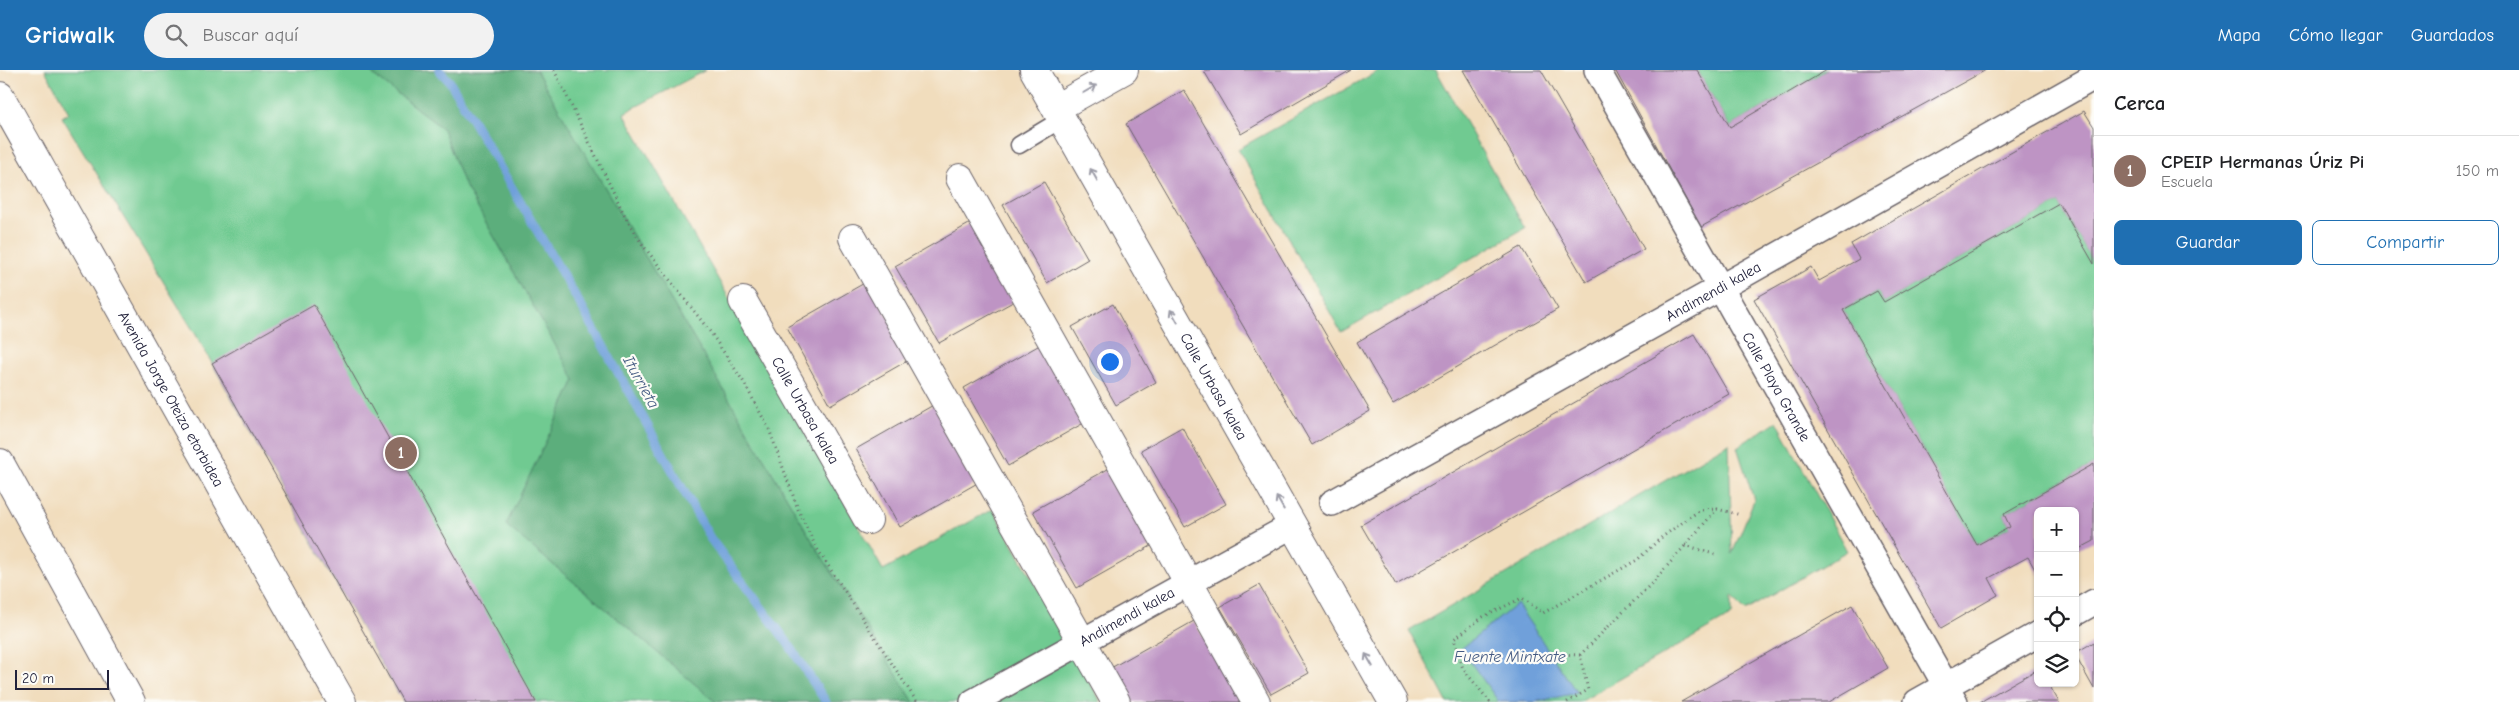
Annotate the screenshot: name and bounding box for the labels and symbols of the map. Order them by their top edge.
one-way arrow [1082,84,1097,93]
one-way arrow [1089,167,1099,182]
street label: Andimendi kalea [1663,258,1764,325]
street label: Avenida Jorge Oteiza etorbidea [114,308,228,490]
one-way arrow [1169,309,1178,324]
street label: Calle Playa Grande [1738,329,1815,445]
street label: Calle Urbasa kalea [1176,330,1251,443]
your location [1097,349,1123,375]
water label: Iturrieta [619,352,663,411]
street label: Calle Urbasa kalea [768,354,843,467]
pin: 1 [385,434,417,472]
one-way arrow [1275,496,1284,511]
street label: Andimendi kalea [1076,583,1178,650]
water label: Fuente Mintxate [1454,648,1566,666]
one-way arrow [1363,653,1373,667]
scale bar [15,667,109,690]

